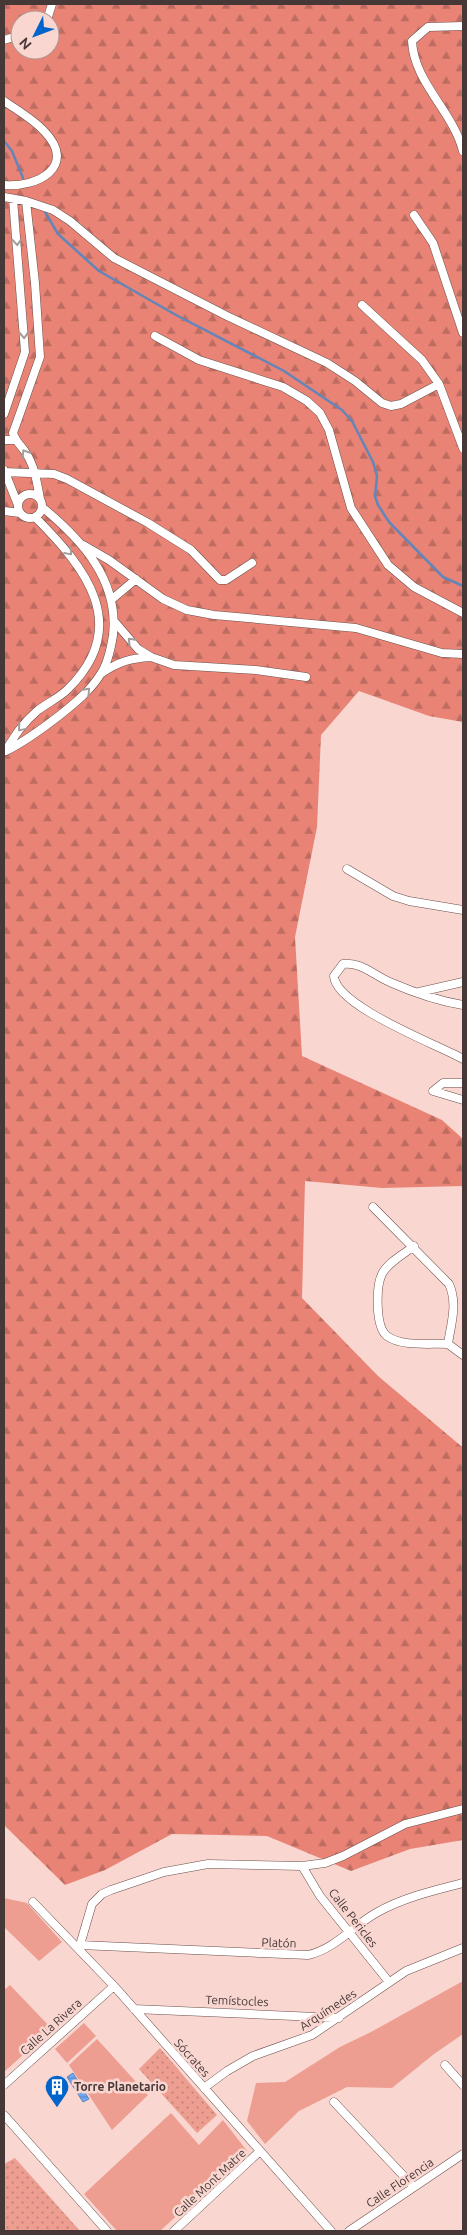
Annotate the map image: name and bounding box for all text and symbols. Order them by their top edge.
north arrow [10,10,60,60]
text: N [16,34,35,53]
one-way arrow [11,239,22,247]
one-way arrow [18,331,29,339]
one-way arrow [21,450,31,459]
one-way arrow [63,547,72,556]
one-way arrow [128,638,137,647]
one-way arrow [81,688,90,697]
one-way arrow [17,722,26,731]
street label: Calle Pericles [326,1886,380,1950]
street label: Platón [261,1935,297,1950]
street label: Arquímedes [297,1986,359,2033]
street label: Temístocles [205,1993,269,2008]
street label: Calle La Rivera [17,1996,84,2057]
street label: Sócrates [172,2036,213,2079]
building icon: Torre Planetario [44,2074,70,2108]
place label: Torre Planetario [74,2080,166,2093]
street label: Calle Mont Matre [171,2146,248,2219]
street label: Calle Florencia [364,2155,436,2210]

